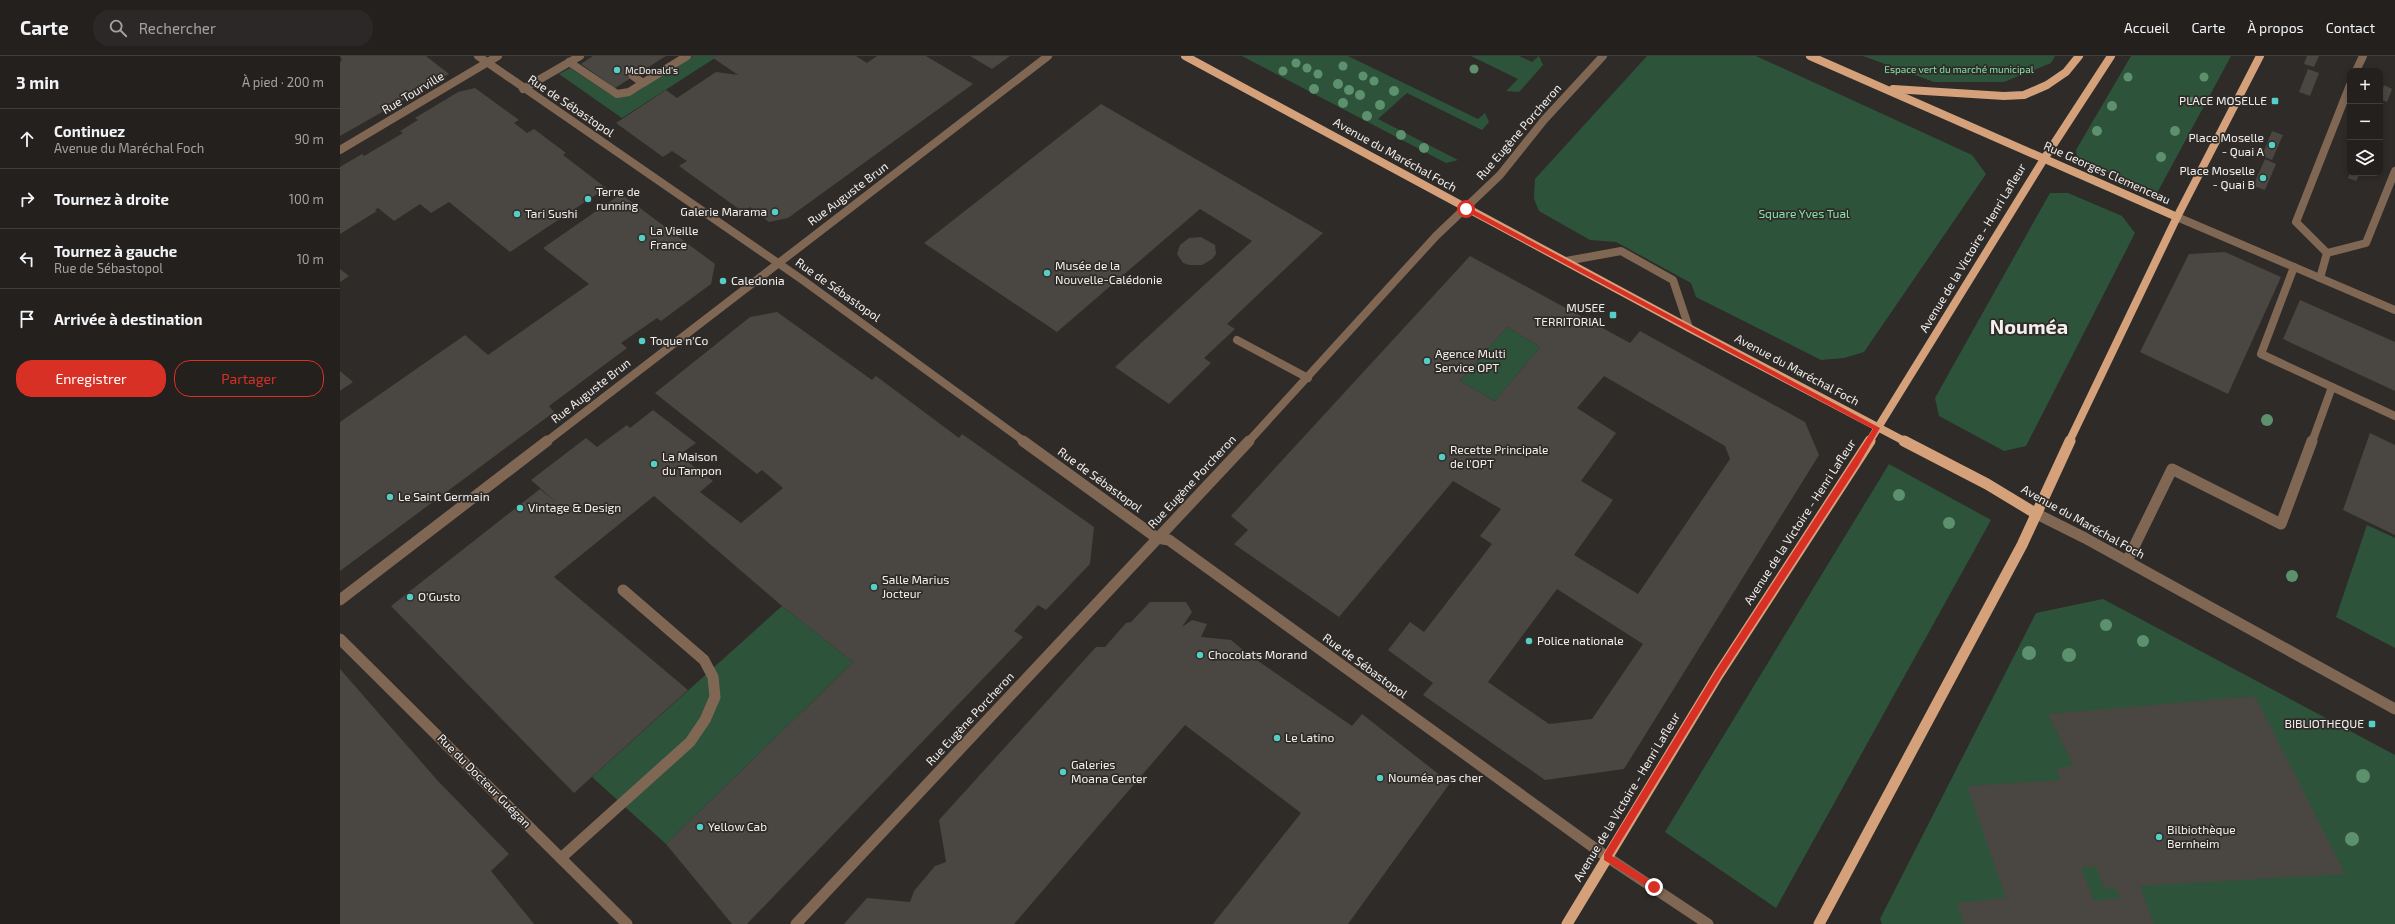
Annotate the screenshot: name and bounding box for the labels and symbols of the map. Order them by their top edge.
park label: Espace vert du marché municipal [1884,63,2034,75]
place label: McDonald's [625,64,678,76]
marker: McDonald's [612,65,622,75]
street label: Rue Tourville [379,68,446,116]
street label: Rue de Sébastopol [526,71,618,139]
street label: Rue Eugène Porcheron [1473,81,1564,182]
place label: PLACE MOSELLE [2179,93,2267,107]
marker: PLACE MOSELLE [2270,96,2280,106]
street label: Avenue du Maréchal Foch [1331,114,1460,194]
place label: Place Moselle - Quai A [2188,130,2265,159]
street label: Rue Georges Clemenceau [2042,138,2173,206]
marker: Place Moselle - Quai A [2267,140,2277,150]
street label: Rue Auguste Brun [805,158,890,228]
street label: Avenue de la Victoire - Henri Lafleur [1916,160,2028,334]
place label: Place Moselle - Quai B [2179,163,2255,192]
marker: Place Moselle - Quai B [2258,173,2268,183]
place label: Terre de running [596,184,640,212]
marker: Terre de running [583,194,593,204]
route start [1457,200,1475,218]
place label: Galerie Marama [680,204,767,218]
place label: Tari Sushi [525,206,578,220]
park label: Square Yves Tual [1758,206,1850,220]
marker: Galerie Marama [770,207,780,217]
marker: Tari Sushi [512,209,522,219]
place label: La Vieille France [650,223,698,251]
marker: La Vieille France [637,233,647,243]
street label: Rue de Sébastopol [793,255,884,324]
place label: Musée de la Nouvelle-Calédonie [1055,258,1162,286]
marker: Musée de la Nouvelle-Calédonie [1042,268,1052,278]
place label: Caledonia [731,273,785,287]
marker: Caledonia [718,276,728,286]
place label: MUSEE TERRITORIAL [1534,300,1605,328]
marker: MUSEE TERRITORIAL [1608,310,1618,320]
district label: Nouméa [1990,314,2068,338]
street label: Avenue du Maréchal Foch [1733,330,1862,408]
place label: Toque n'Co [650,333,708,347]
marker: Toque n'Co [637,336,647,346]
place label: Agence Multi Service OPT [1435,346,1506,374]
street label: Rue Auguste Brun [548,355,633,426]
marker: Agence Multi Service OPT [1422,356,1432,366]
street label: Rue Eugène Porcheron [1144,432,1238,531]
street label: Avenue de la Victoire - Henri Lafleur [1740,436,1858,607]
place label: Recette Principale de l'OPT [1450,442,1549,470]
street label: Rue de Sébastopol [1056,444,1146,515]
place label: La Maison du Tampon [662,449,722,477]
marker: Recette Principale de l'OPT [1437,452,1447,462]
marker: La Maison du Tampon [649,459,659,469]
street label: Avenue du Maréchal Foch [2019,481,2148,561]
place label: Le Saint Germain [398,489,490,503]
marker: Le Saint Germain [385,492,395,502]
place label: Vintage & Design [528,500,621,514]
marker: Vintage & Design [515,503,525,513]
place label: Salle Marius Jocteur [882,572,949,600]
marker: Salle Marius Jocteur [869,582,879,592]
place label: O'Gusto [418,589,461,603]
marker: O'Gusto [405,592,415,602]
street label: Rue de Sébastopol [1321,630,1411,701]
place label: Police nationale [1537,633,1624,647]
marker: Police nationale [1524,636,1534,646]
place label: Chocolats Morand [1208,647,1307,661]
marker: Chocolats Morand [1195,650,1205,660]
street label: Rue Eugène Porcheron [922,669,1016,768]
street label: Avenue de la Victoire - Henri Lafleur [1570,709,1682,883]
place label: BIBLIOTHEQUE [2284,716,2364,731]
marker: BIBLIOTHEQUE [2367,719,2377,729]
place label: Le Latino [1285,730,1335,744]
street label: Rue du Docteur Guégan [435,731,534,830]
marker: Le Latino [1272,733,1282,743]
place label: Galeries Moana Center [1071,757,1147,785]
marker: Galeries Moana Center [1058,767,1068,777]
place label: Nouméa pas cher [1388,770,1483,784]
marker: Nouméa pas cher [1375,773,1385,783]
place label: Yellow Cab [708,819,767,833]
marker: Yellow Cab [695,822,705,832]
place label: Bilbiothèque Bernheim [2167,822,2236,850]
marker: Bilbiothèque Bernheim [2154,832,2164,842]
route end [1645,878,1663,896]

